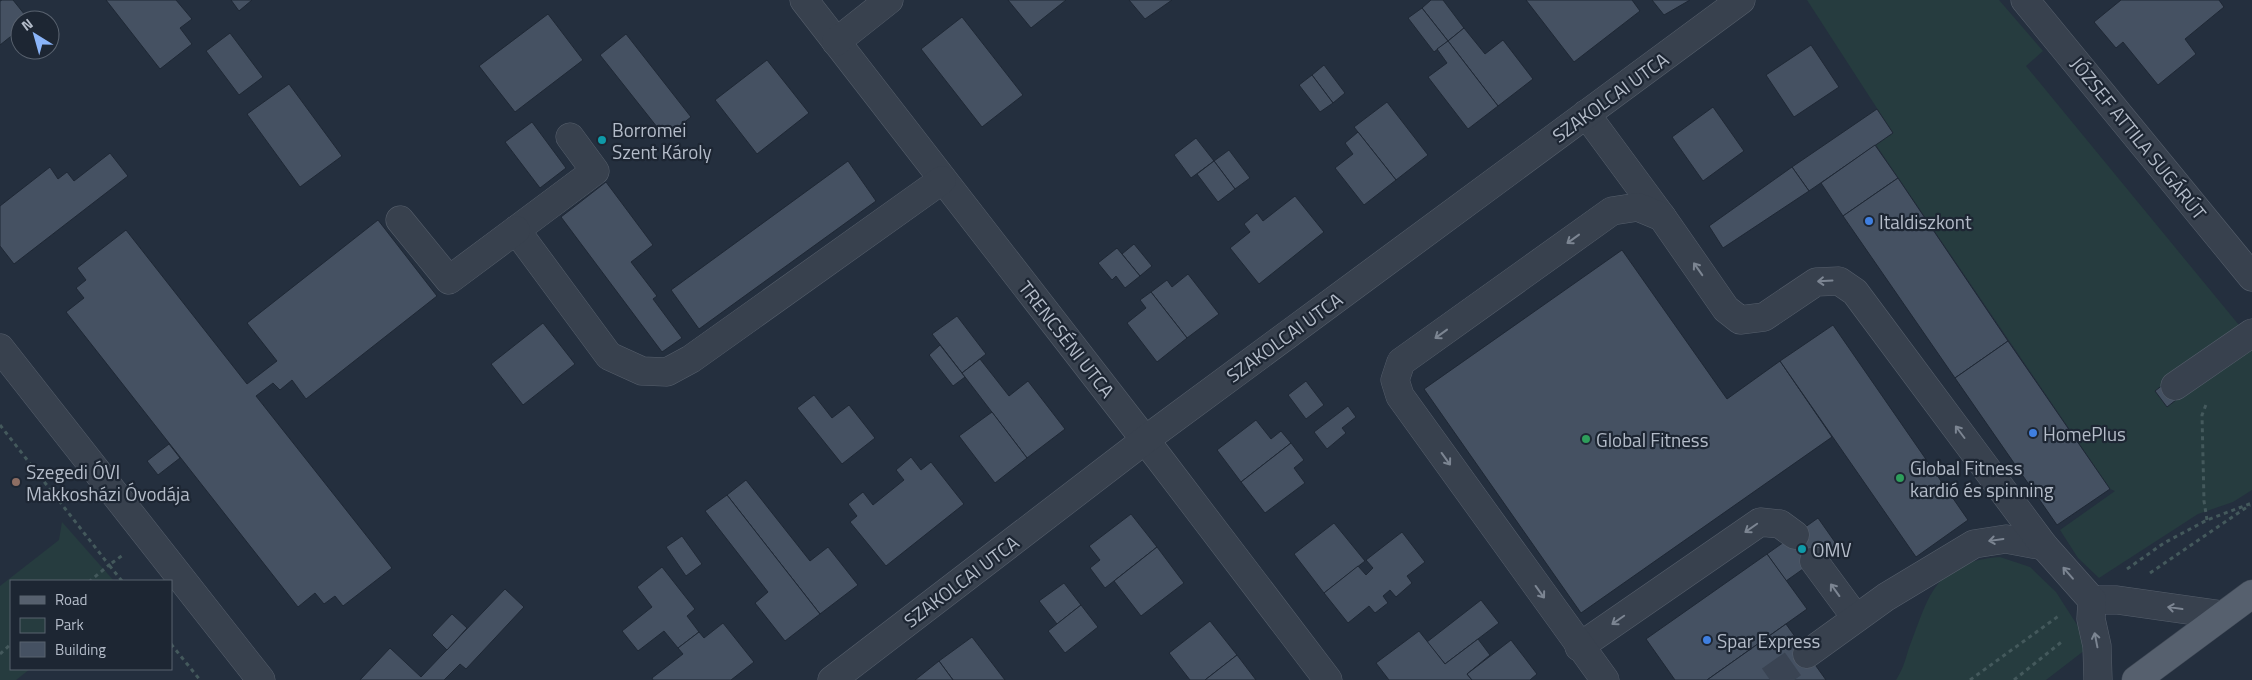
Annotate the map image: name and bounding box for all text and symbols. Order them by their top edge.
north arrow [10,10,60,60]
text: N [17,13,37,36]
street label: SZAKOLCAI UTCA [1546,45,1674,149]
street label: JÓZSEF ATTILA SUGÁRÚT [2064,50,2214,226]
place label: Borromei Szent Károly [612,115,712,166]
marker: Borromei Szent Károly [596,134,608,146]
place label: Italdiszkont [1879,207,1972,236]
marker: Italdiszkont [1863,215,1875,227]
one-way arrow [1566,234,1580,244]
one-way arrow [1693,262,1703,276]
street label: TRENCSÉNI UTCA [1012,274,1122,404]
one-way arrow [1817,277,1833,286]
street label: SZAKOLCAI UTCA [1220,285,1348,389]
one-way arrow [1434,329,1448,339]
place label: HomePlus [2043,419,2126,448]
place label: Global Fitness [1596,425,1709,454]
one-way arrow [1954,426,1965,439]
marker: HomePlus [2027,427,2039,439]
marker: Global Fitness [1580,433,1592,445]
one-way arrow [1440,452,1451,466]
place label: Global Fitness kardió és spinning [1910,453,2054,504]
place label: Szegedi ÓVI Makkosházi Óvodája [26,457,190,508]
marker: Global Fitness kardió és spinning [1894,472,1906,484]
marker: Szegedi ÓVI Makkosházi Óvodája [10,476,22,488]
one-way arrow [1745,523,1759,533]
street label: SZAKOLCAI UTCA [897,528,1025,634]
place label: OMV [1812,535,1852,564]
one-way arrow [1988,536,2004,546]
marker: OMV [1796,543,1808,555]
one-way arrow [2062,566,2074,579]
legend [10,580,172,670]
one-way arrow [1830,583,1840,597]
one-way arrow [1535,585,1545,599]
text: Road [55,588,87,611]
one-way arrow [2167,603,2183,613]
text: Park [55,613,84,636]
one-way arrow [1611,615,1625,625]
place label: Spar Express [1717,626,1821,655]
one-way arrow [2090,632,2100,648]
marker: Spar Express [1701,634,1713,646]
text: Building [55,638,106,661]

